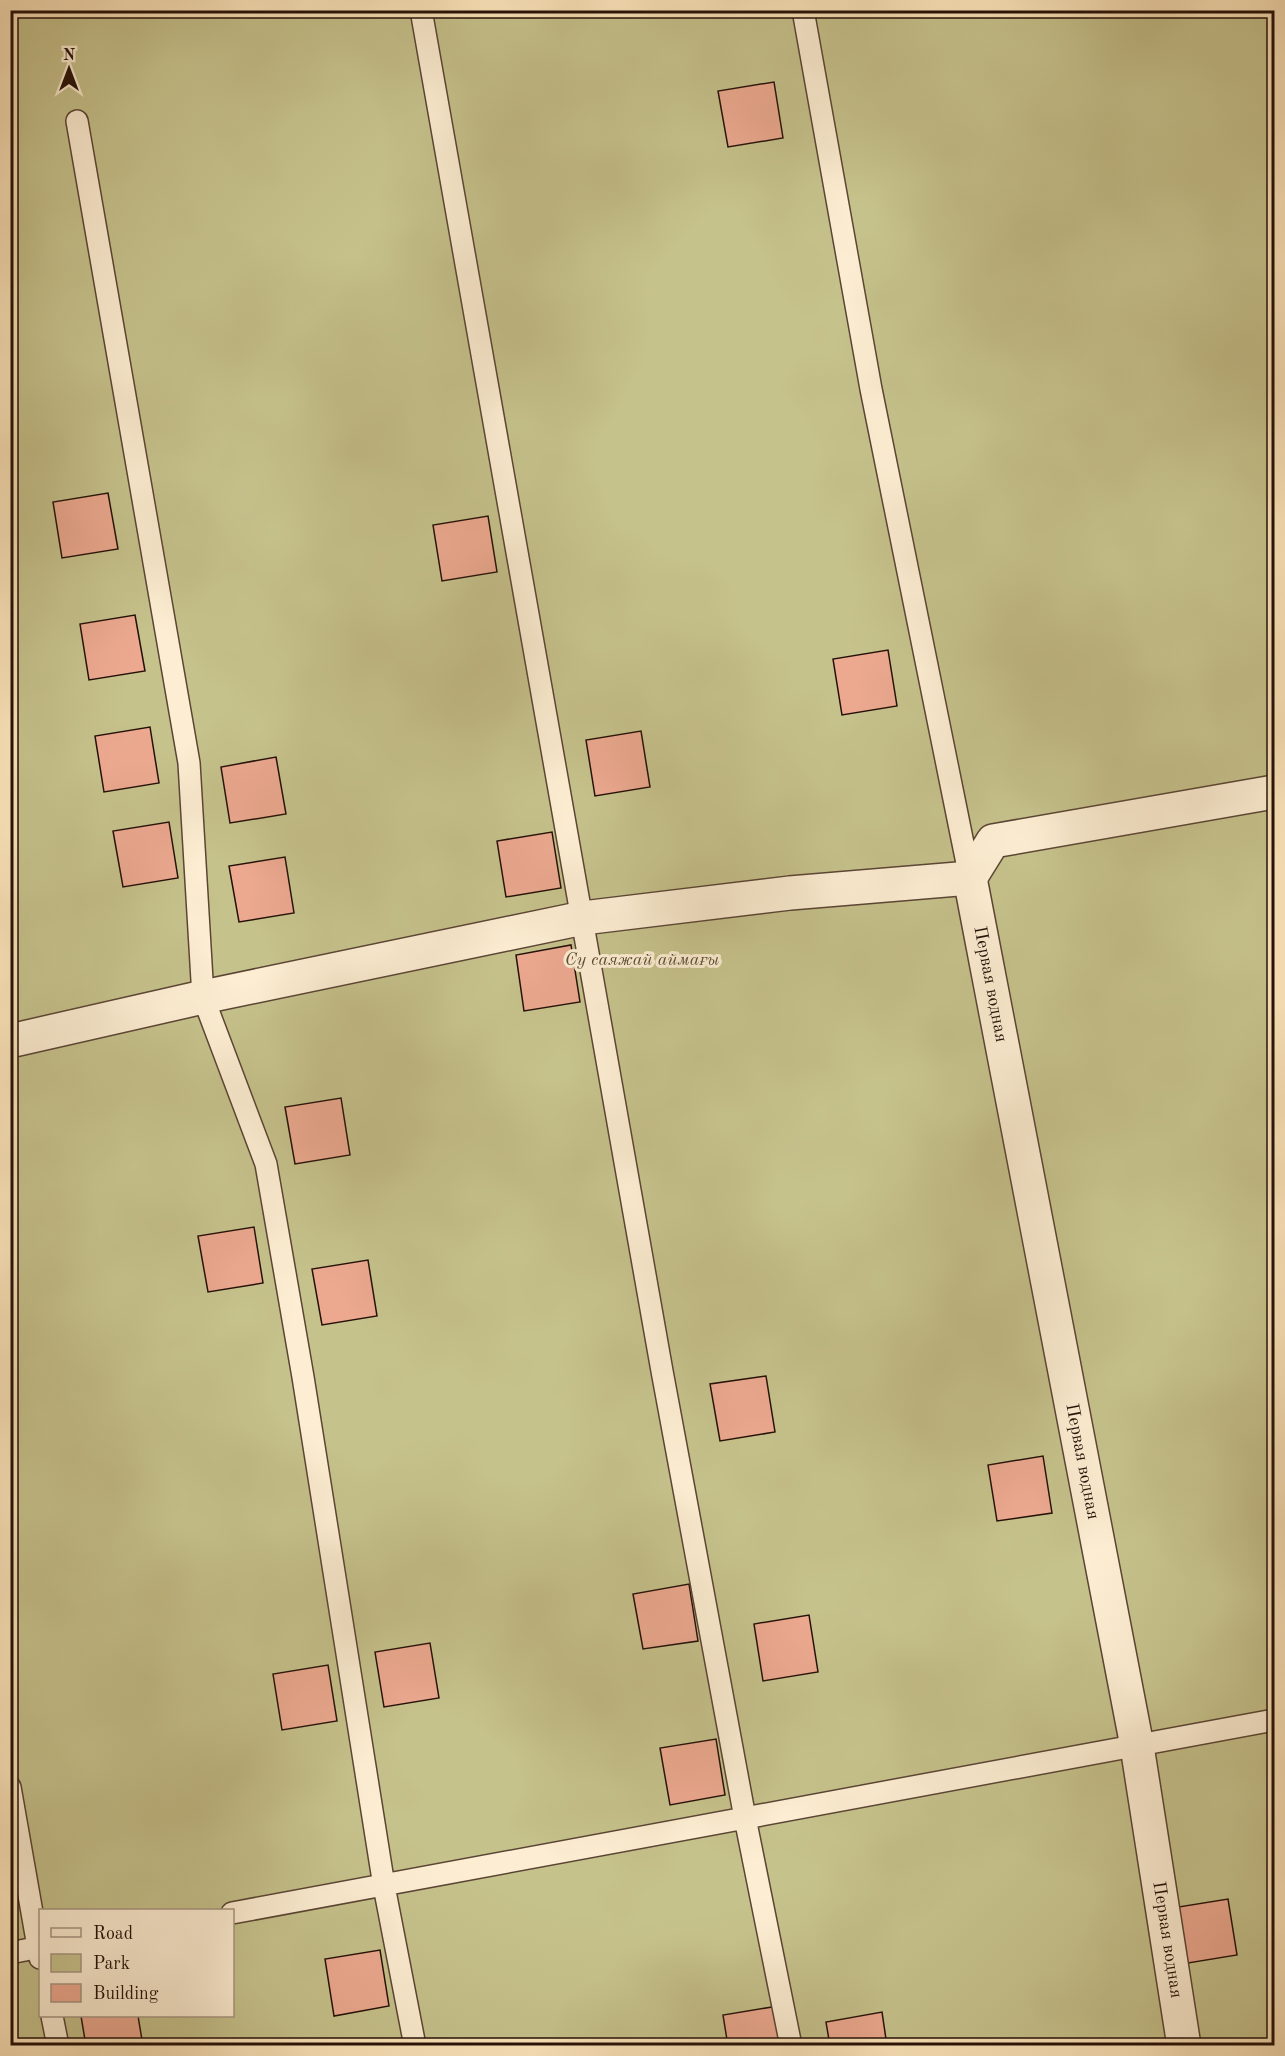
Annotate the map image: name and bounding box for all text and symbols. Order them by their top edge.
north arrow [39,39,99,99]
text: N [63,48,76,64]
street label: Первая водная [970,925,1010,1044]
park label: Су саяжай аймағы [565,951,719,969]
street label: Первая водная [1062,1402,1102,1521]
street label: Первая водная [1149,1880,1185,1999]
legend [39,1909,234,2017]
text: Road [93,1925,133,1943]
text: Park [93,1955,130,1973]
text: Building [93,1985,159,2003]

